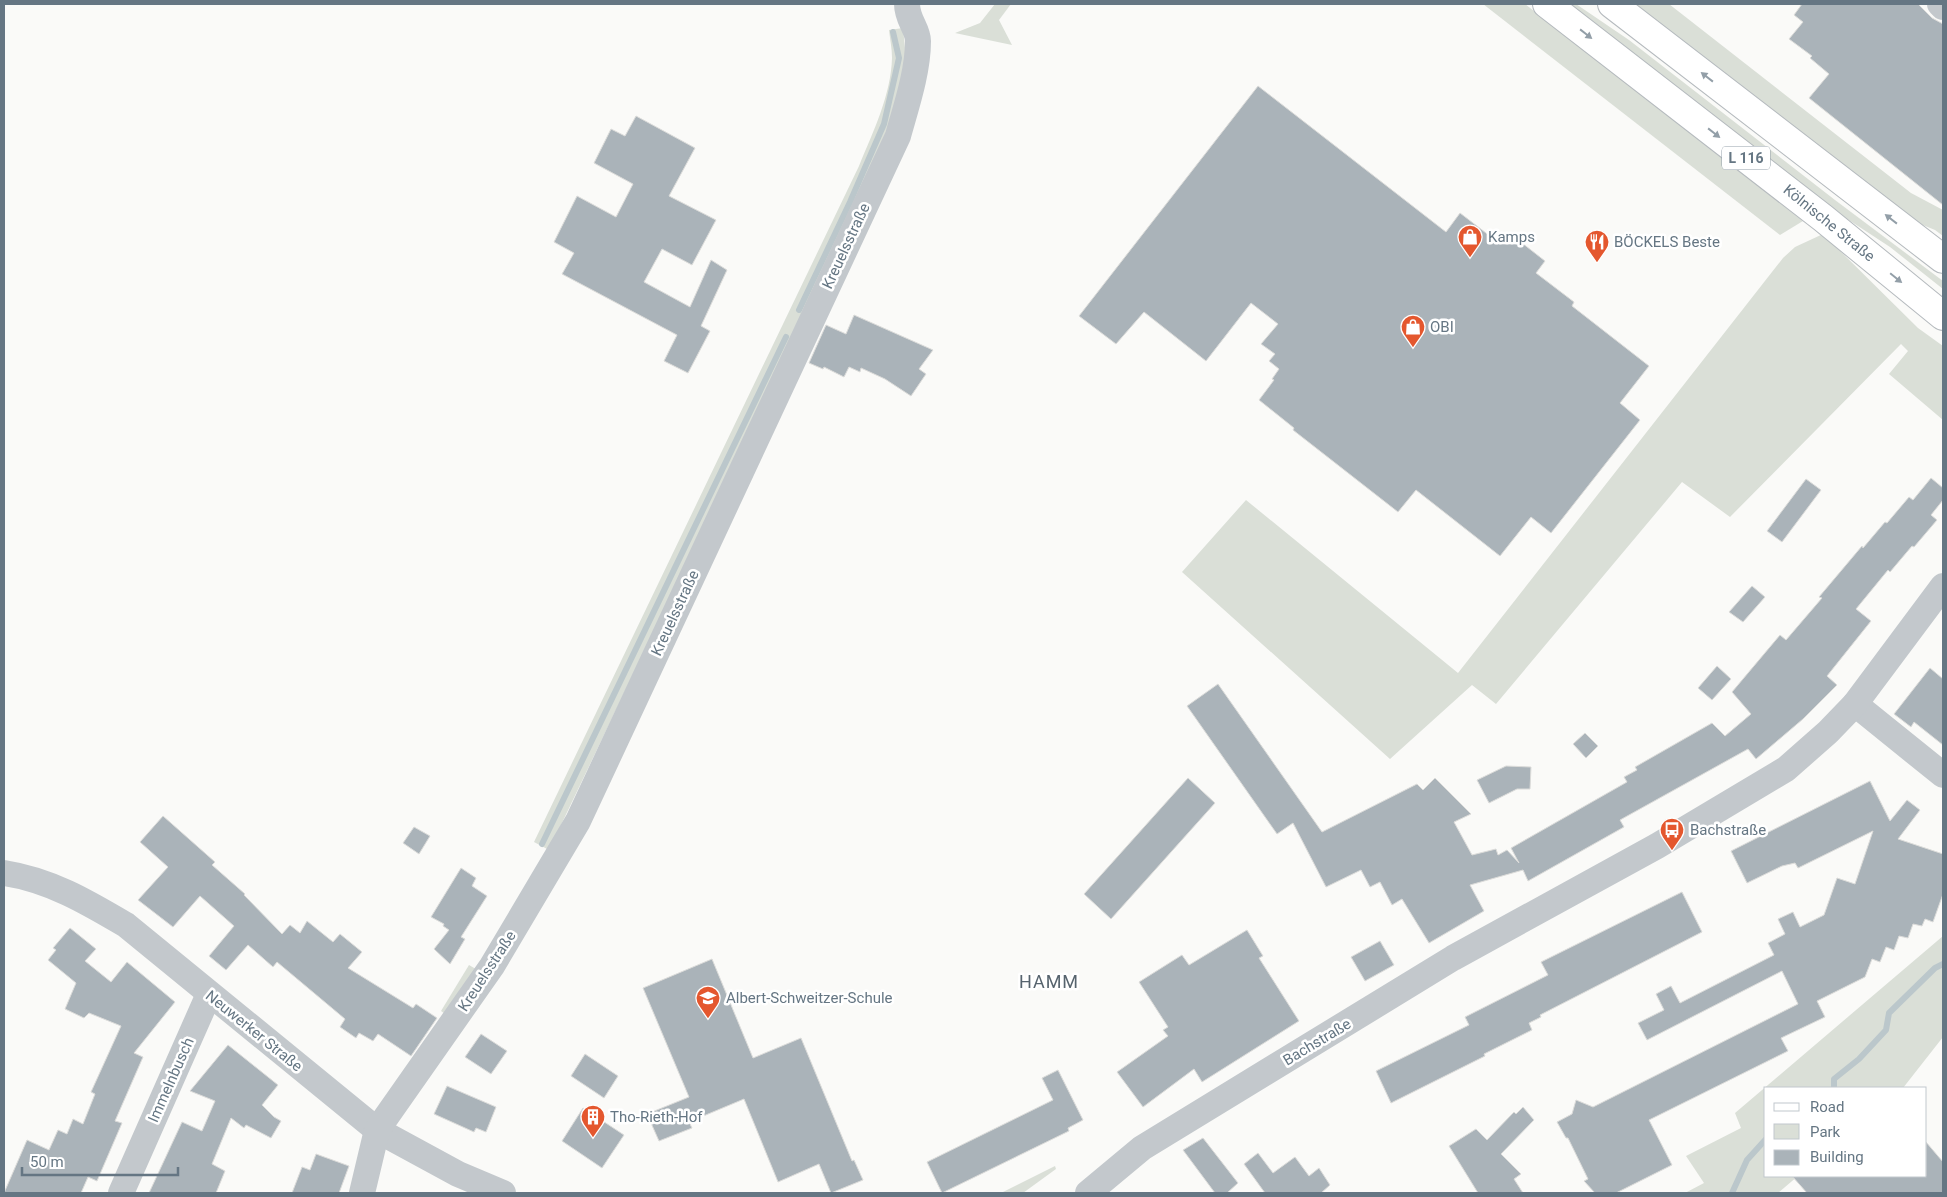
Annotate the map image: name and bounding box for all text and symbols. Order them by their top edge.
one-way arrow [1579,28,1592,39]
one-way arrow [1700,72,1714,82]
one-way arrow [1707,128,1720,139]
road number: L 116 [1722,146,1770,170]
street label: Kölnische Straße [1780,181,1878,265]
street label: Kreuelsstraße [818,200,874,292]
one-way arrow [1885,213,1898,224]
shop icon: Kamps [1457,224,1483,258]
place label: Kamps [1488,228,1535,246]
restaurant icon: BÖCKELS Beste [1584,229,1610,263]
place label: BÖCKELS Beste [1614,233,1720,251]
one-way arrow [1890,272,1903,283]
shop icon: OBI [1400,314,1426,348]
place label: OBI [1430,318,1454,336]
street label: Kreuelsstraße [647,567,703,659]
bus stop icon: Bachstraße [1659,817,1685,851]
place label: Bachstraße [1690,821,1766,839]
street label: Kreuelsstraße [454,927,520,1015]
district label: HAMM [1019,971,1079,992]
school or university icon: Albert-Schweitzer-Schule [695,985,721,1019]
street label: Neuwerker Straße [202,987,306,1075]
place label: Albert-Schweitzer-Schule [726,989,893,1007]
street label: Bachstraße [1280,1015,1354,1069]
street label: Immelnbusch [144,1035,198,1125]
legend [1764,1087,1927,1177]
text: Road [1810,1098,1844,1116]
building icon: Tho-Rieth-Hof [580,1104,606,1138]
place label: Tho-Rieth-Hof [610,1108,703,1126]
text: Park [1810,1123,1841,1141]
scale bar [22,1144,179,1176]
text: Building [1810,1148,1864,1166]
text: 50 m [30,1153,64,1171]

